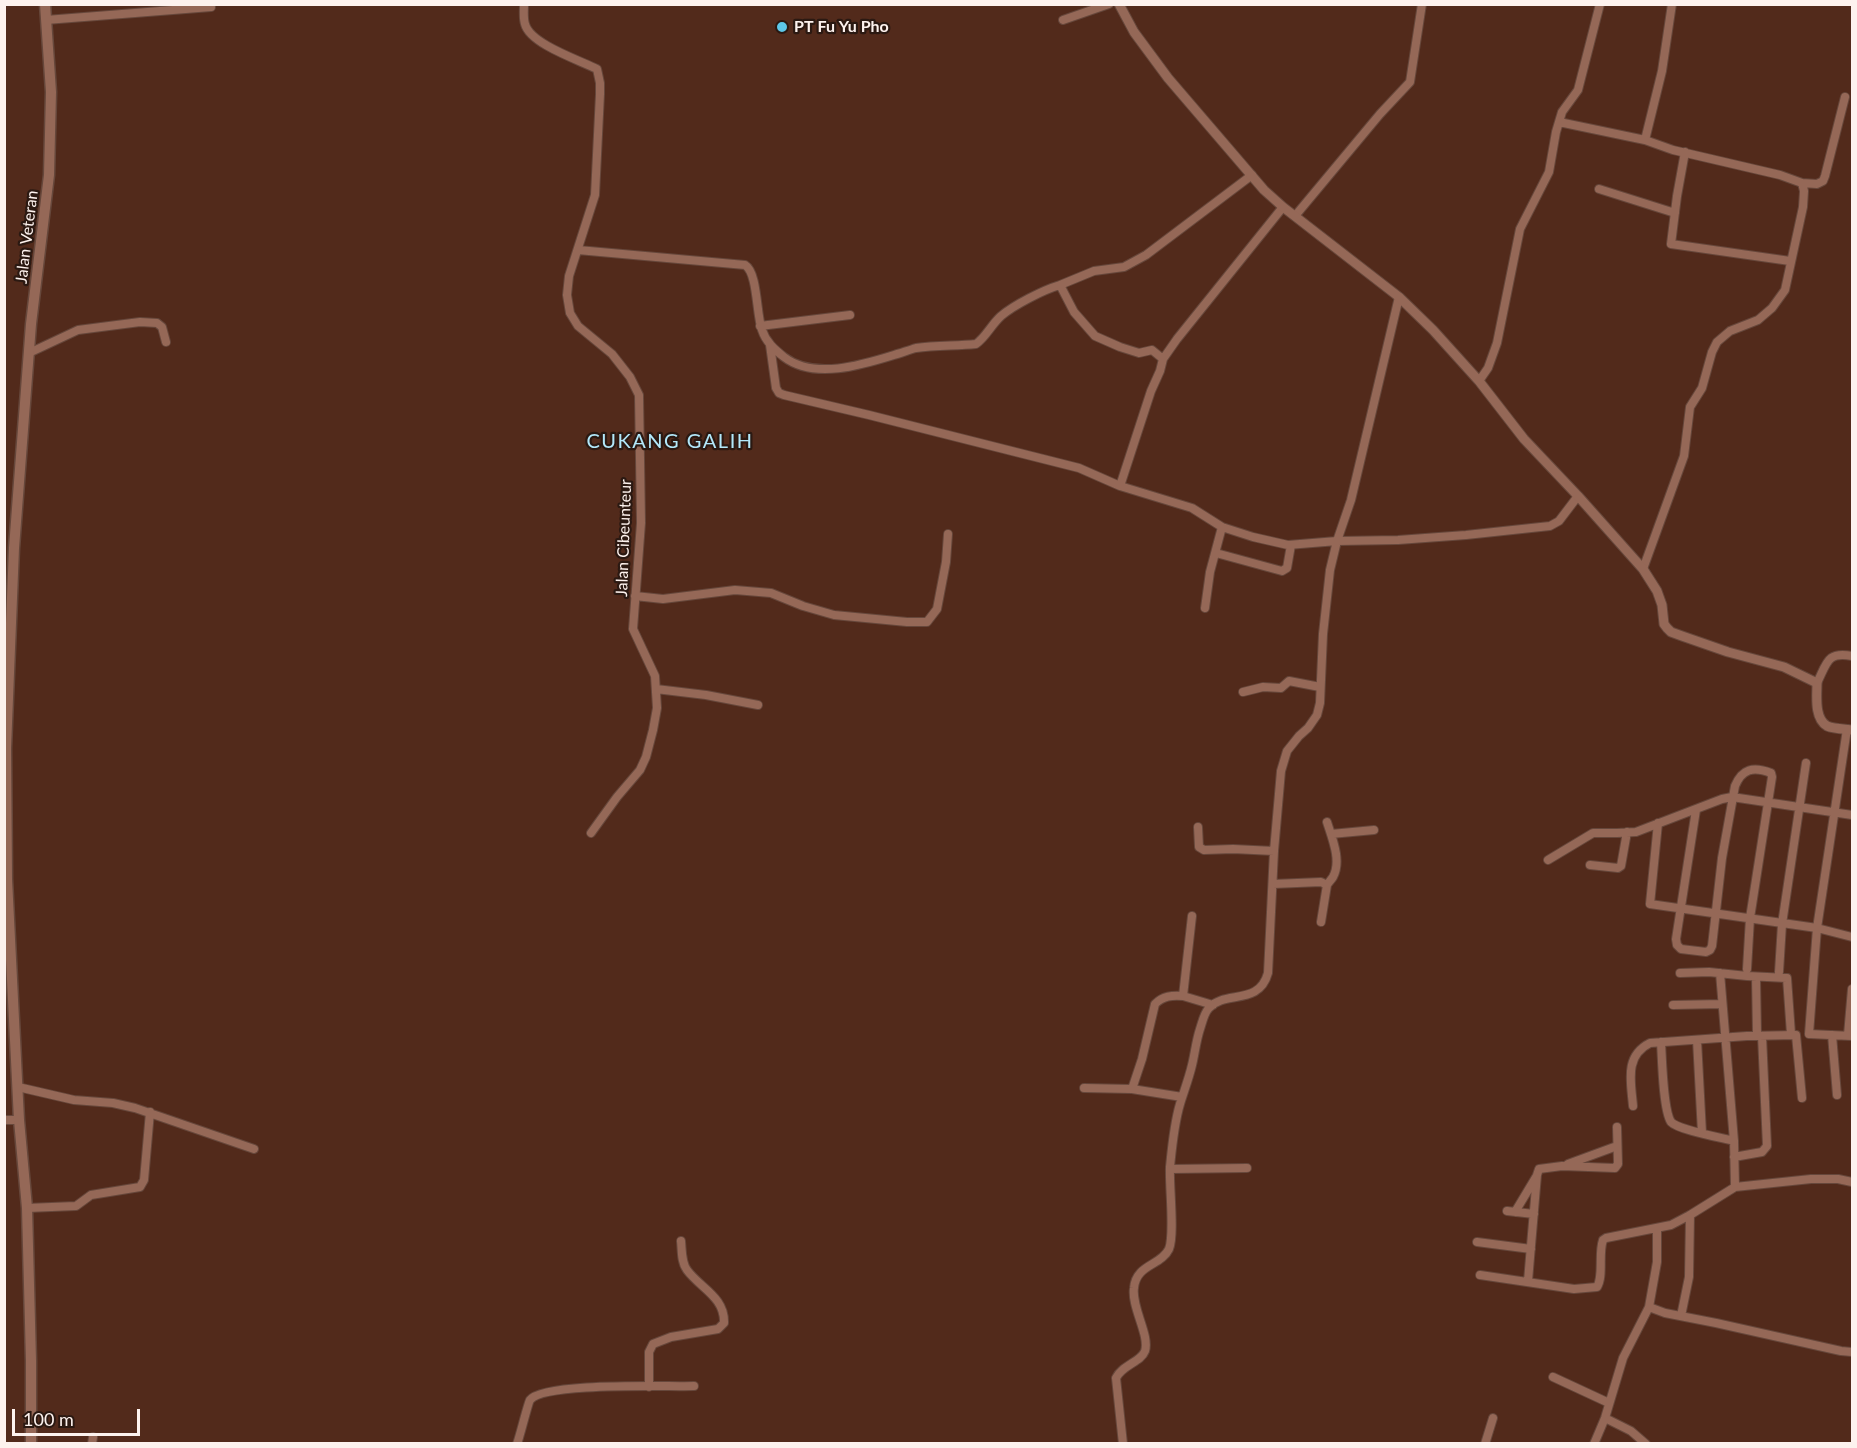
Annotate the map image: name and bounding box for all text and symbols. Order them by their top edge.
place label: PT Fu Yu Pho [794,17,889,37]
marker: PT Fu Yu Pho [775,20,789,34]
street label: Jalan Veteran [12,189,42,285]
district label: CUKANG GALIH [586,430,754,454]
street label: Jalan Cibeunteur [612,479,636,597]
scale bar [15,1397,142,1435]
text: 100 m [23,1408,74,1430]

